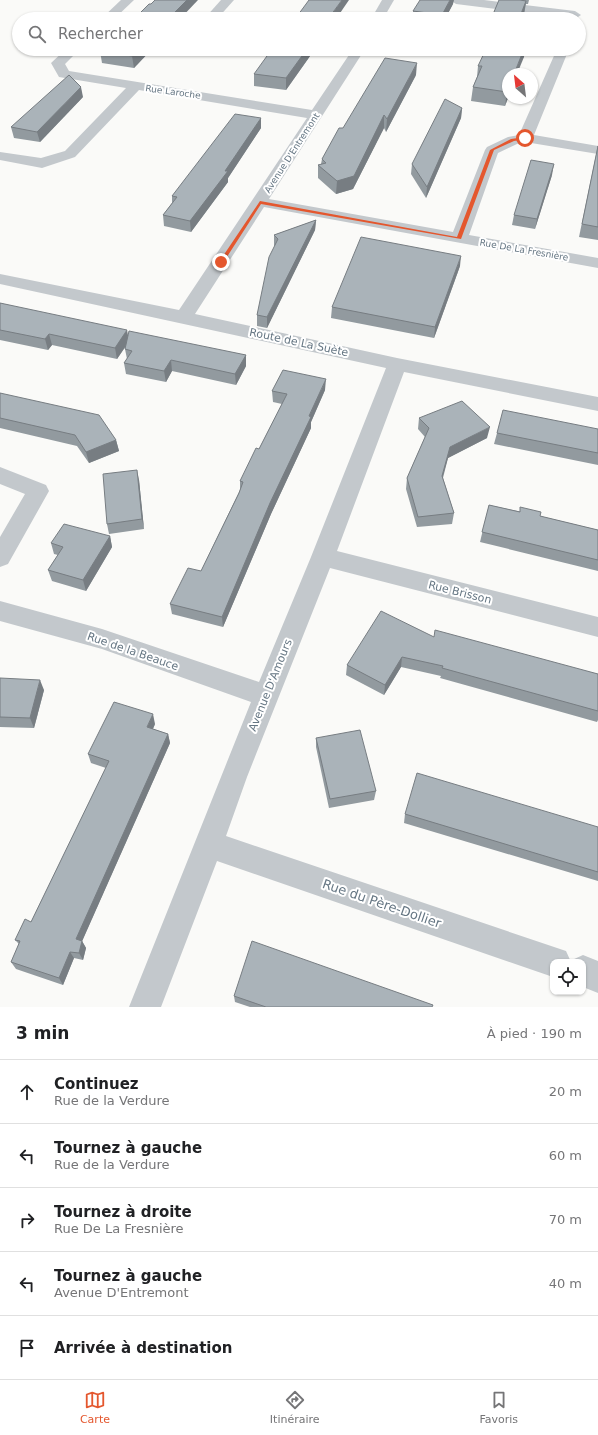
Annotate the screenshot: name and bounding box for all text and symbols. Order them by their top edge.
search box [12,12,586,56]
icon: search [26,23,48,45]
text: Rechercher [58,25,143,43]
north arrow [502,68,538,104]
street label: Rue Laroche [145,83,202,101]
street label: Avenue D'Entremont [262,111,322,195]
route start [516,129,534,147]
street label: Rue De La Fresnière [479,237,569,263]
route end [212,253,230,271]
street label: Route de La Suète [248,326,350,359]
street label: Rue Brisson [427,578,493,607]
street label: Rue de la Beauce [85,630,180,673]
street label: Avenue D'Amours [246,637,295,733]
street label: Rue du Père-Dollier [320,876,444,931]
map controls [550,959,586,995]
button: locate [550,959,586,995]
text: 3 min [16,1023,69,1043]
text: À pied · 190 m [487,1026,582,1041]
text: Continuez [54,1075,139,1093]
icon: ahead [16,1081,38,1103]
text: 20 m [549,1084,582,1099]
text: Rue de la Verdure [54,1093,169,1108]
text: Tournez à gauche [54,1139,202,1157]
icon: left [16,1145,38,1167]
text: 60 m [549,1148,582,1163]
text: Rue de la Verdure [54,1157,169,1172]
text: Tournez à droite [54,1203,192,1221]
icon: right [16,1209,38,1231]
text: 70 m [549,1212,582,1227]
text: Rue De La Fresnière [54,1221,184,1236]
text: Tournez à gauche [54,1267,202,1285]
icon: left [16,1273,38,1295]
text: 40 m [549,1276,582,1291]
text: Avenue D'Entremont [54,1285,189,1300]
icon: arrive [16,1337,38,1359]
text: Arrivée à destination [54,1339,232,1357]
tab: Carte [80,1389,110,1426]
tab: Itinéraire [270,1389,320,1426]
tab: Favoris [479,1389,518,1426]

